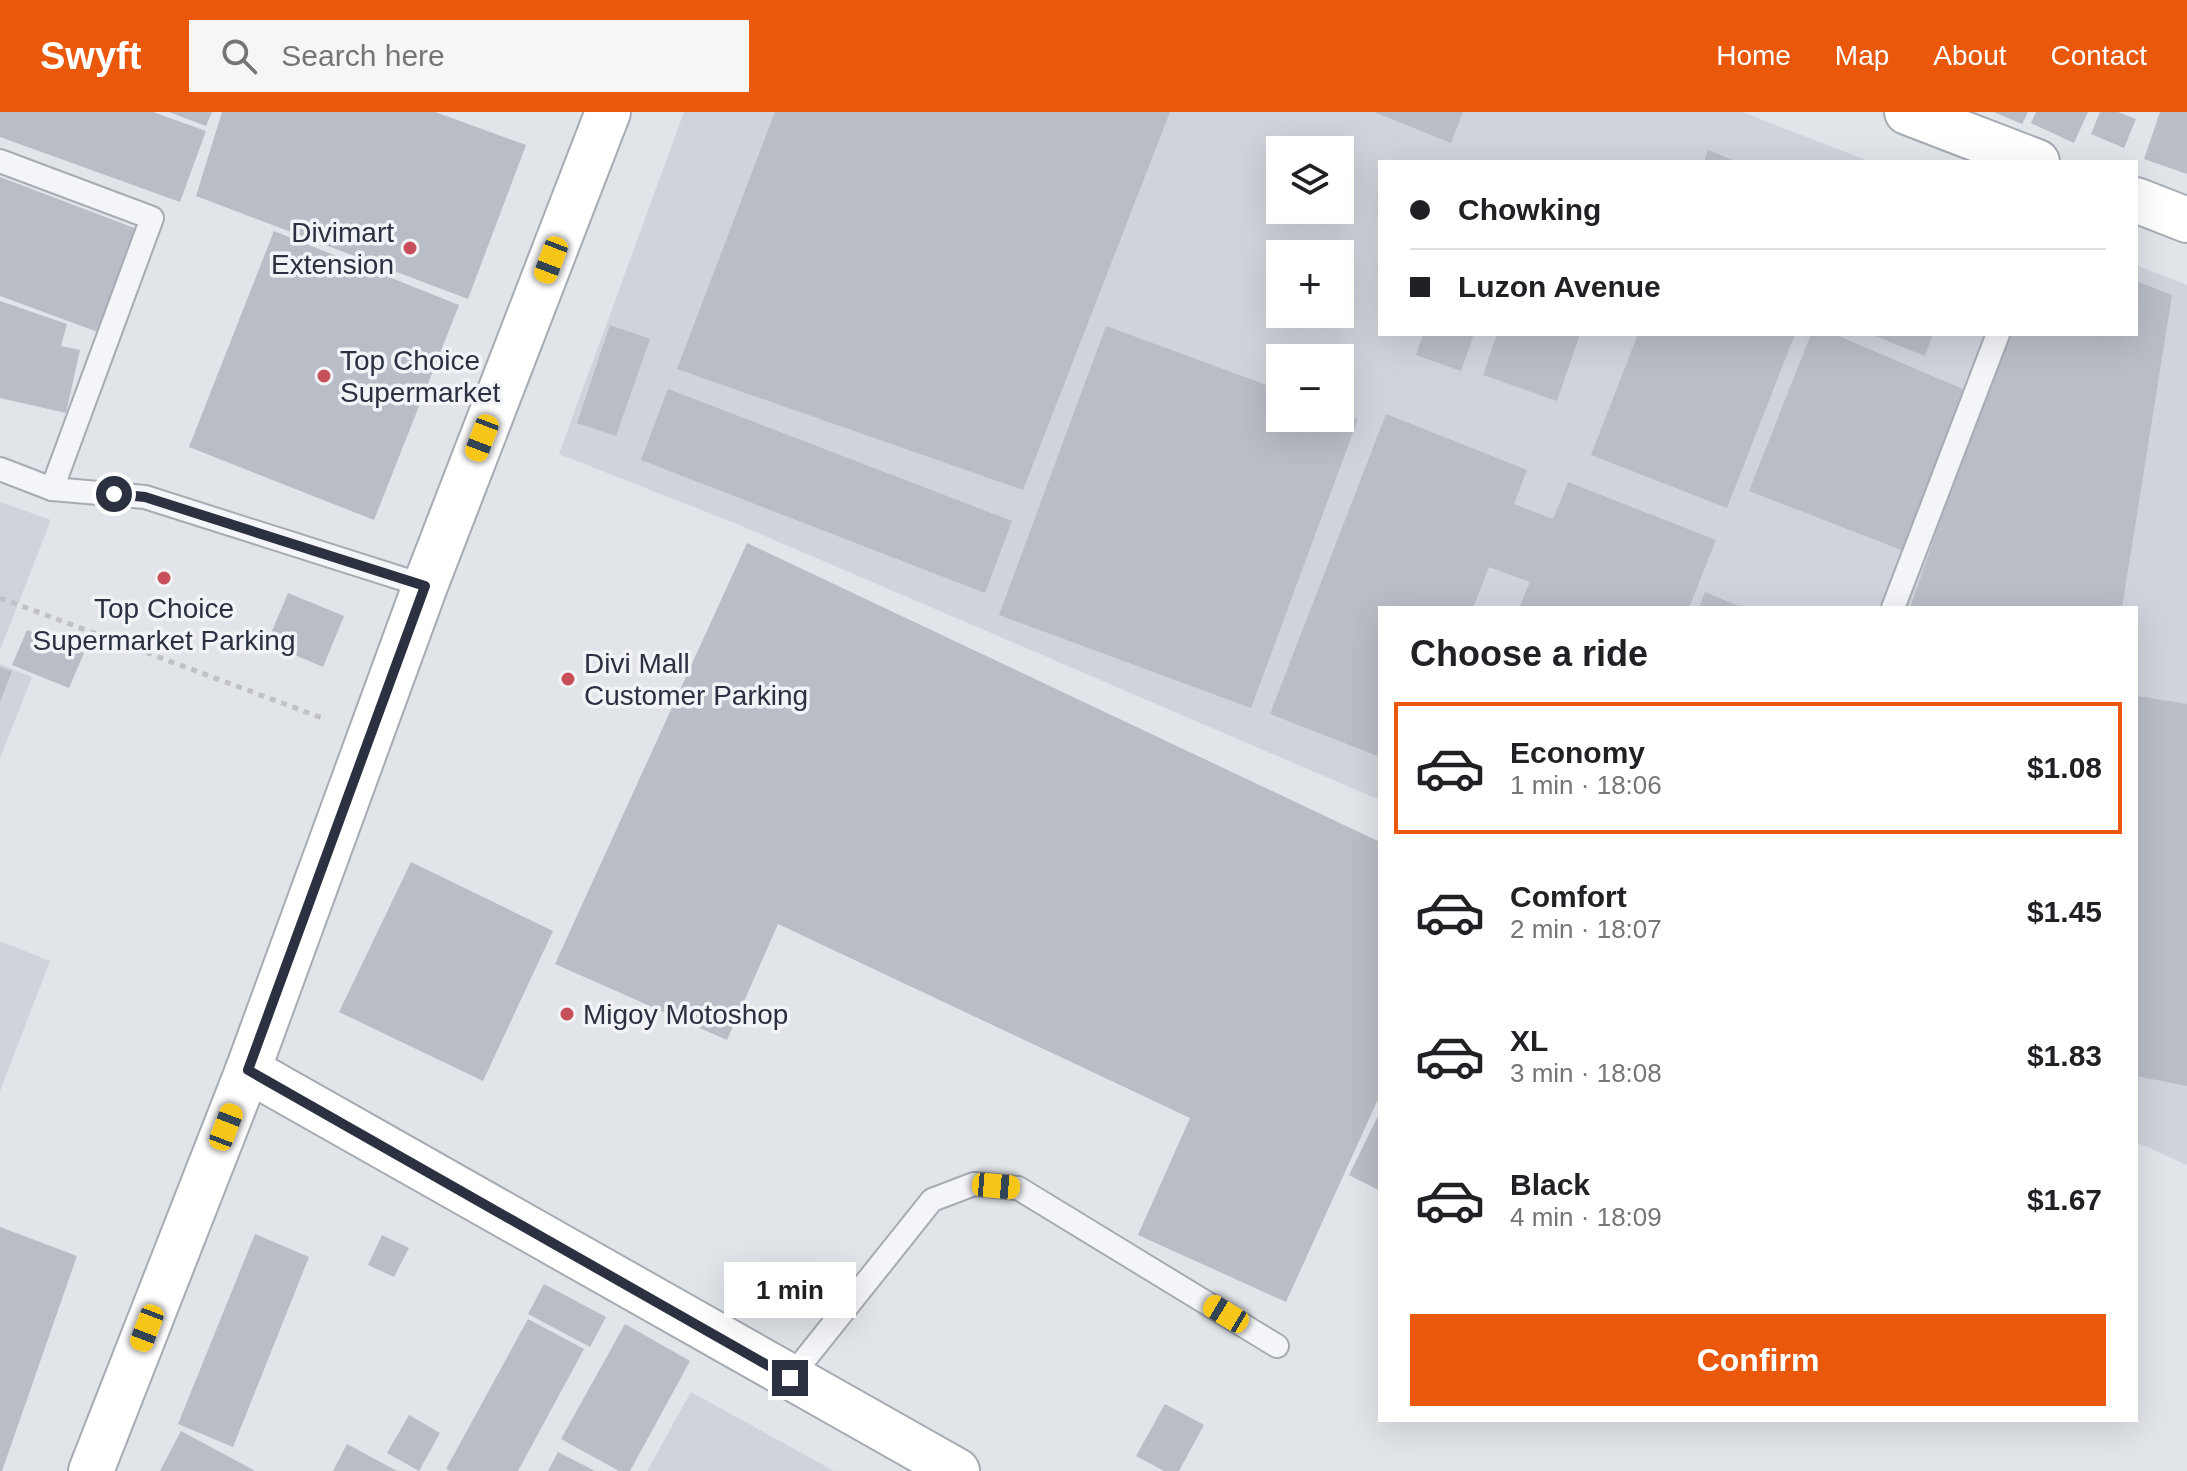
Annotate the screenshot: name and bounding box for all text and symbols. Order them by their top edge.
search box [189,20,749,92]
icon: search [217,34,261,78]
text: Swyft [40,35,141,77]
text: Search here [281,39,445,72]
text: Home [1716,40,1791,71]
text: Map [1835,40,1889,71]
text: About [1933,40,2007,71]
text: Contact [2051,40,2147,71]
map controls [1266,136,1354,432]
button: layers [1266,136,1354,224]
text: Chowking [1458,193,1601,226]
place label: Divimart Extension [271,217,394,280]
car [531,233,571,287]
marker: Divimart Extension [401,239,419,257]
button: + [1266,240,1354,328]
text: Luzon Avenue [1458,270,1661,303]
button: − [1266,344,1354,432]
place label: Top Choice Supermarket [340,345,501,408]
marker: Top Choice Supermarket [315,367,333,385]
car [462,411,502,465]
route start [96,476,132,512]
marker: Top Choice Supermarket Parking [155,569,173,587]
place label: Top Choice Supermarket Parking [32,593,296,656]
text: Choose a ride [1410,633,1648,674]
place label: Divi Mall Customer Parking [584,648,808,711]
marker: Divi Mall Customer Parking [559,670,577,688]
icon: car [1414,732,1486,804]
text: Economy [1510,736,1645,769]
text: $1.08 [2027,751,2102,784]
text: 1 min · 18:06 [1510,770,1662,800]
icon: car [1414,876,1486,948]
text: Comfort [1510,880,1627,913]
text: $1.45 [2027,895,2102,928]
text: 2 min · 18:07 [1510,914,1662,944]
place label: Migoy Motoshop [583,999,788,1030]
marker: Migoy Motoshop [558,1005,576,1023]
icon: car [1414,1020,1486,1092]
text: XL [1510,1024,1548,1057]
text: $1.83 [2027,1039,2102,1072]
text: 3 min · 18:08 [1510,1058,1662,1088]
car [206,1100,246,1154]
icon: car [1414,1164,1486,1236]
text: Black [1510,1168,1590,1201]
car [971,1172,1021,1200]
text: $1.67 [2027,1183,2102,1216]
text: 4 min · 18:09 [1510,1202,1662,1232]
callout: 1 min [724,1262,856,1318]
text: 1 min [756,1275,824,1305]
car [1199,1291,1253,1337]
car [127,1301,167,1355]
button: Confirm [1410,1314,2106,1406]
route end [772,1360,808,1396]

